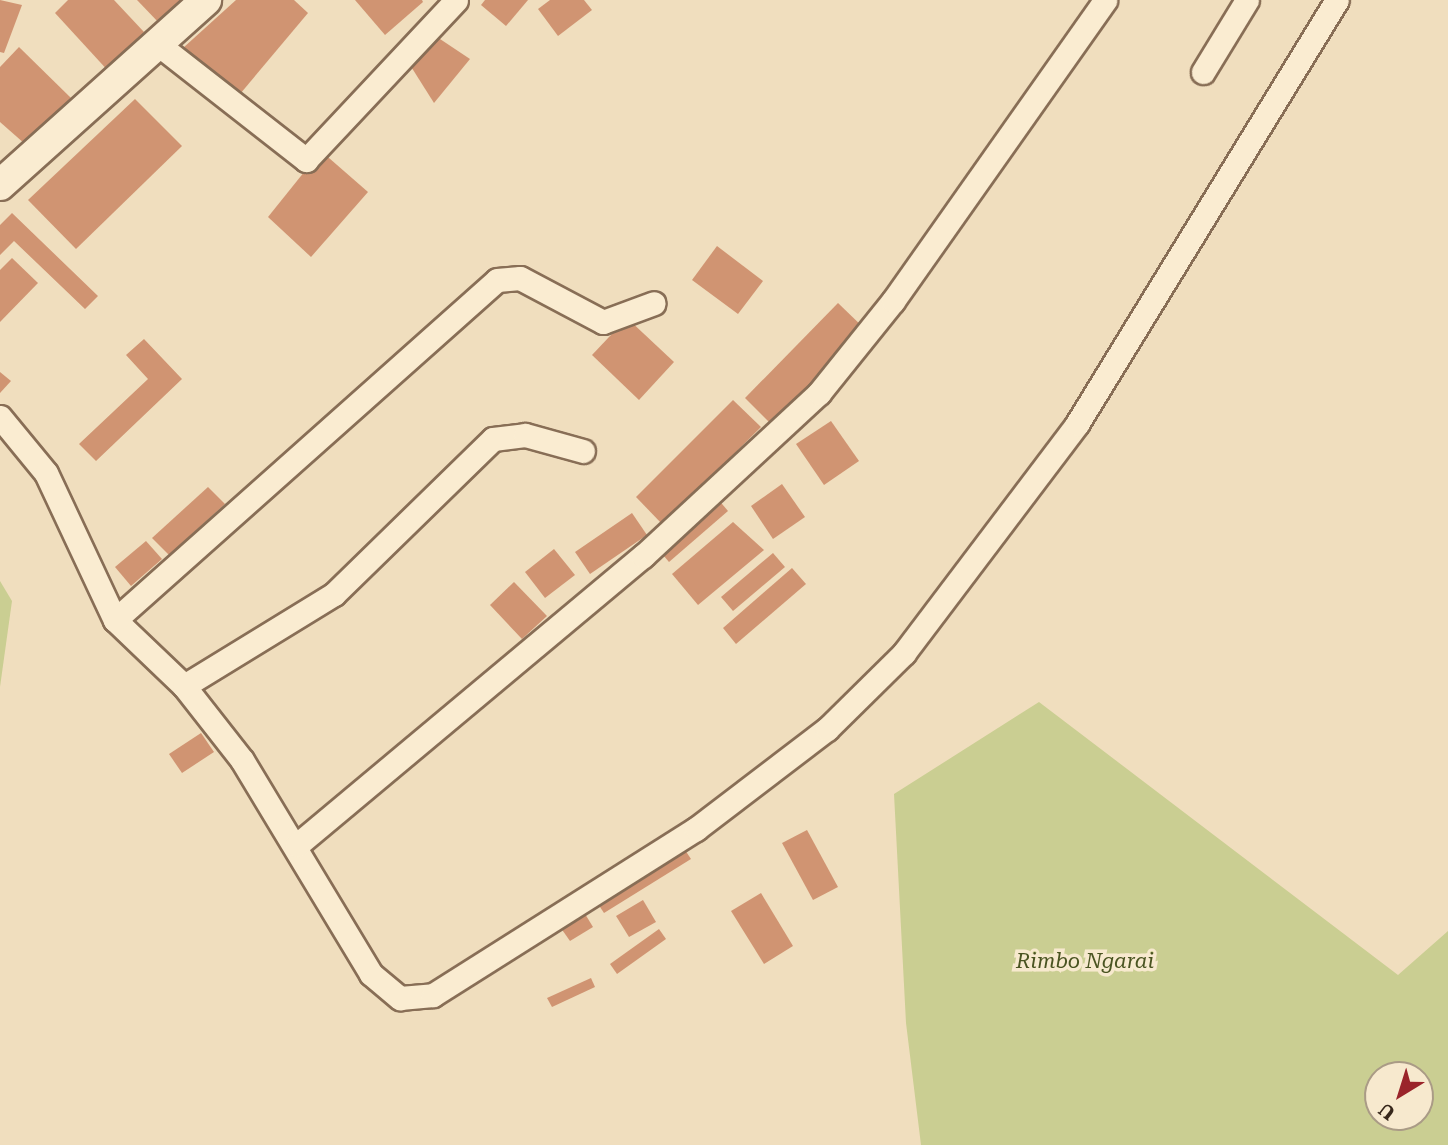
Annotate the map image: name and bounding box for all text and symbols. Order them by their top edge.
park label: Rimbo Ngarai [1016,948,1154,974]
north arrow [1364,1061,1434,1131]
text: U [1374,1098,1400,1125]

